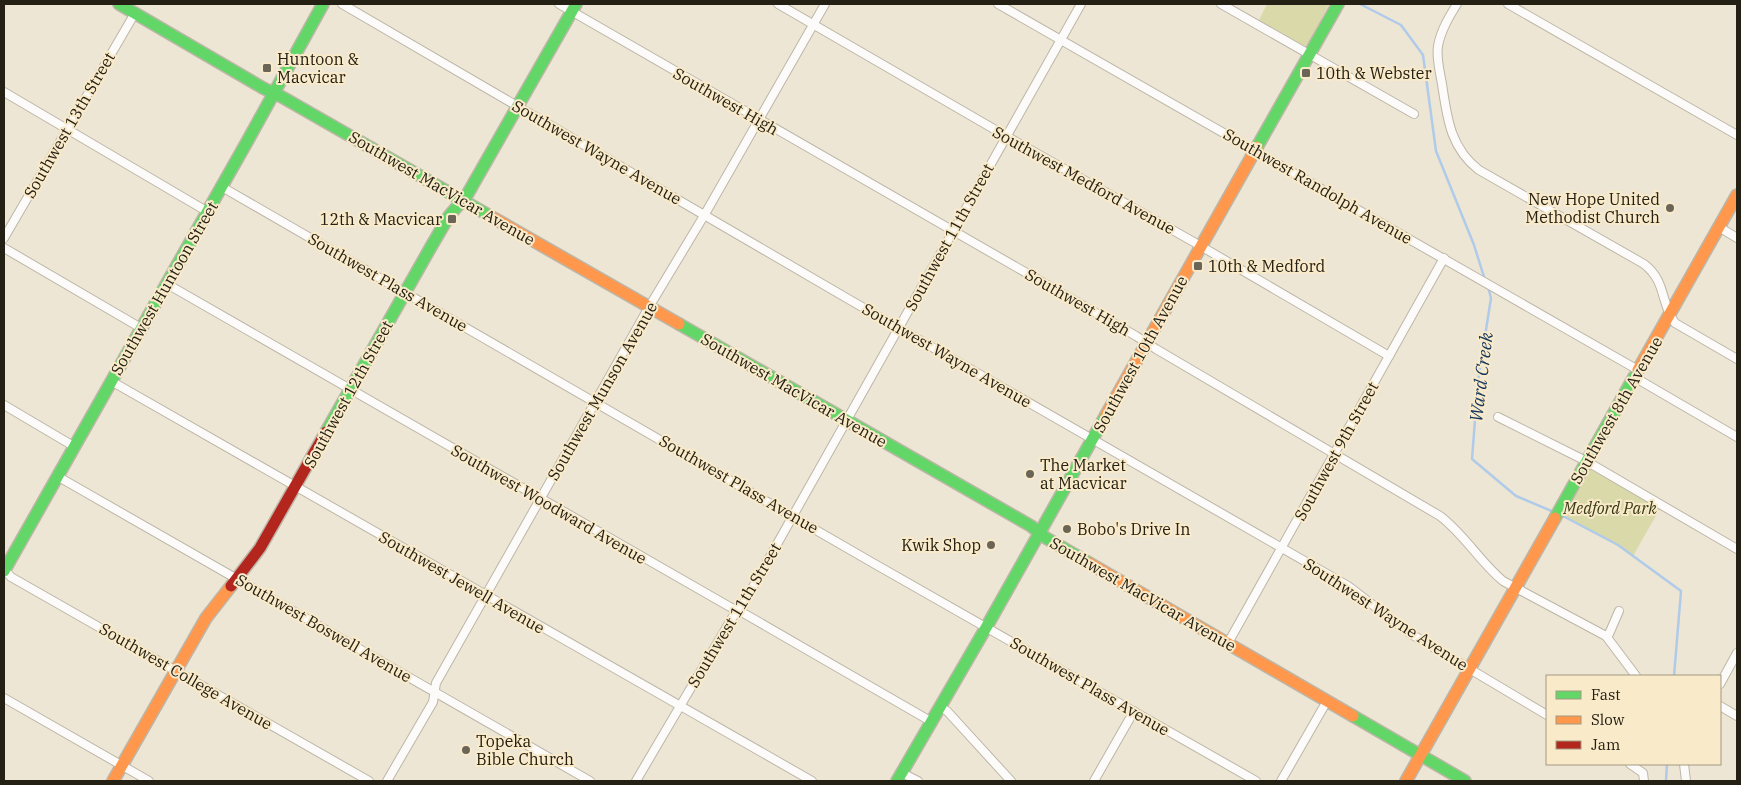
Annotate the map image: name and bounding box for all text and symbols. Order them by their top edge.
street label: Southwest 13th Street [19,48,119,202]
place label: Huntoon & Macvicar [277,49,359,87]
marker: Huntoon & Macvicar [261,62,273,74]
street label: Southwest High [670,63,782,139]
place label: 10th & Webster [1316,63,1432,83]
marker: 10th & Webster [1300,67,1312,79]
street label: Southwest Wayne Avenue [509,95,685,209]
street label: Southwest Medford Avenue [989,121,1179,239]
street label: Southwest Randolph Avenue [1220,124,1416,248]
street label: Southwest MacVicar Avenue [345,126,539,250]
street label: Southwest 11th Street [900,160,998,314]
place label: New Hope United Methodist Church [1525,189,1660,227]
street label: Southwest Huntoon Street [106,197,222,378]
marker: New Hope United Methodist Church [1664,202,1676,214]
place label: 12th & Macvicar [320,209,442,229]
marker: 12th & Macvicar [446,213,458,225]
street label: Southwest Plass Avenue [305,228,471,336]
place label: 10th & Medford [1208,256,1326,276]
marker: 10th & Medford [1192,260,1204,272]
street label: Southwest High [1022,264,1134,340]
street label: Southwest 10th Avenue [1088,272,1192,436]
street label: Southwest Munson Avenue [543,298,661,484]
street label: Southwest Wayne Avenue [859,298,1035,412]
street label: Southwest 12th Street [299,317,397,471]
street label: Southwest MacVicar Avenue [697,328,891,452]
water label: Ward Creek [1464,330,1498,423]
street label: Southwest 8th Avenue [1566,333,1666,487]
street label: Southwest 9th Street [1290,378,1383,524]
street label: Southwest Plass Avenue [656,430,822,538]
street label: Southwest Woodward Avenue [448,440,650,568]
place label: The Market at Macvicar [1040,455,1127,493]
marker: The Market at Macvicar [1024,468,1036,480]
park label: Medford Park [1562,498,1657,518]
place label: Bobo's Drive In [1077,519,1190,539]
marker: Bobo's Drive In [1061,523,1073,535]
street label: Southwest Jewell Avenue [376,526,548,638]
street label: Southwest MacVicar Avenue [1046,532,1240,656]
place label: Kwik Shop [901,535,981,555]
street label: Southwest 11th Street [683,539,785,691]
marker: Kwik Shop [985,539,997,551]
street label: Southwest Wayne Avenue [1300,553,1472,675]
street label: Southwest Boswell Avenue [233,569,415,687]
street label: Southwest College Avenue [96,618,276,734]
street label: Southwest Plass Avenue [1007,632,1173,740]
legend [1546,675,1721,765]
text: Fast [1591,685,1621,704]
text: Slow [1591,710,1625,729]
place label: Topeka Bible Church [476,731,574,769]
text: Jam [1591,735,1620,754]
marker: Topeka Bible Church [460,744,472,756]

